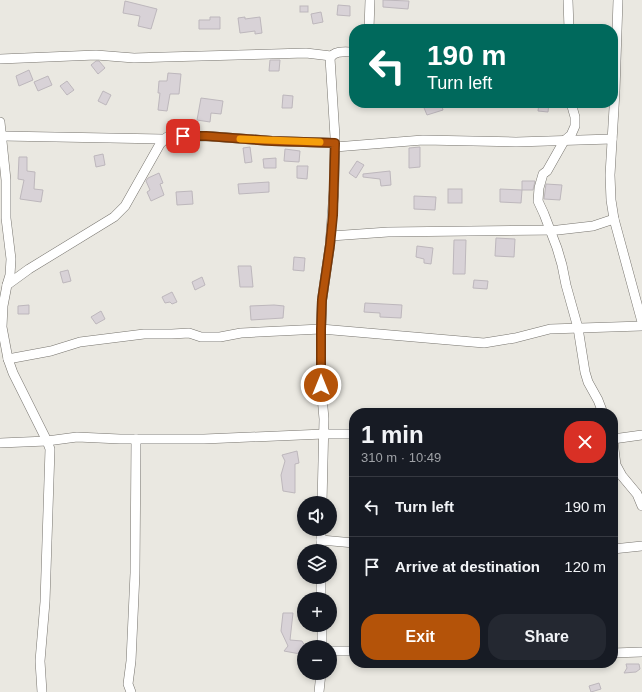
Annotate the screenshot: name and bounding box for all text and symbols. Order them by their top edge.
icon: left [361,40,413,92]
text: 190 m [427,40,506,71]
text: Turn left [427,73,492,93]
pin [166,119,200,153]
icon: arrive [172,125,194,147]
position arrow [300,364,342,406]
text: 1 min [361,421,424,448]
button: close [564,421,606,463]
text: 310 m · 10:49 [361,450,441,465]
map controls [297,496,337,680]
button: sound [297,496,337,536]
icon: left [361,496,383,518]
text: Turn left [395,498,454,515]
text: 190 m [564,498,606,515]
button: layers [297,544,337,584]
icon: arrive [361,556,383,578]
text: Arrive at destination [395,558,540,575]
text: 120 m [564,558,606,575]
button: + [297,592,337,632]
button: Exit [361,614,480,660]
button: Share [488,614,606,660]
button: − [297,640,337,680]

